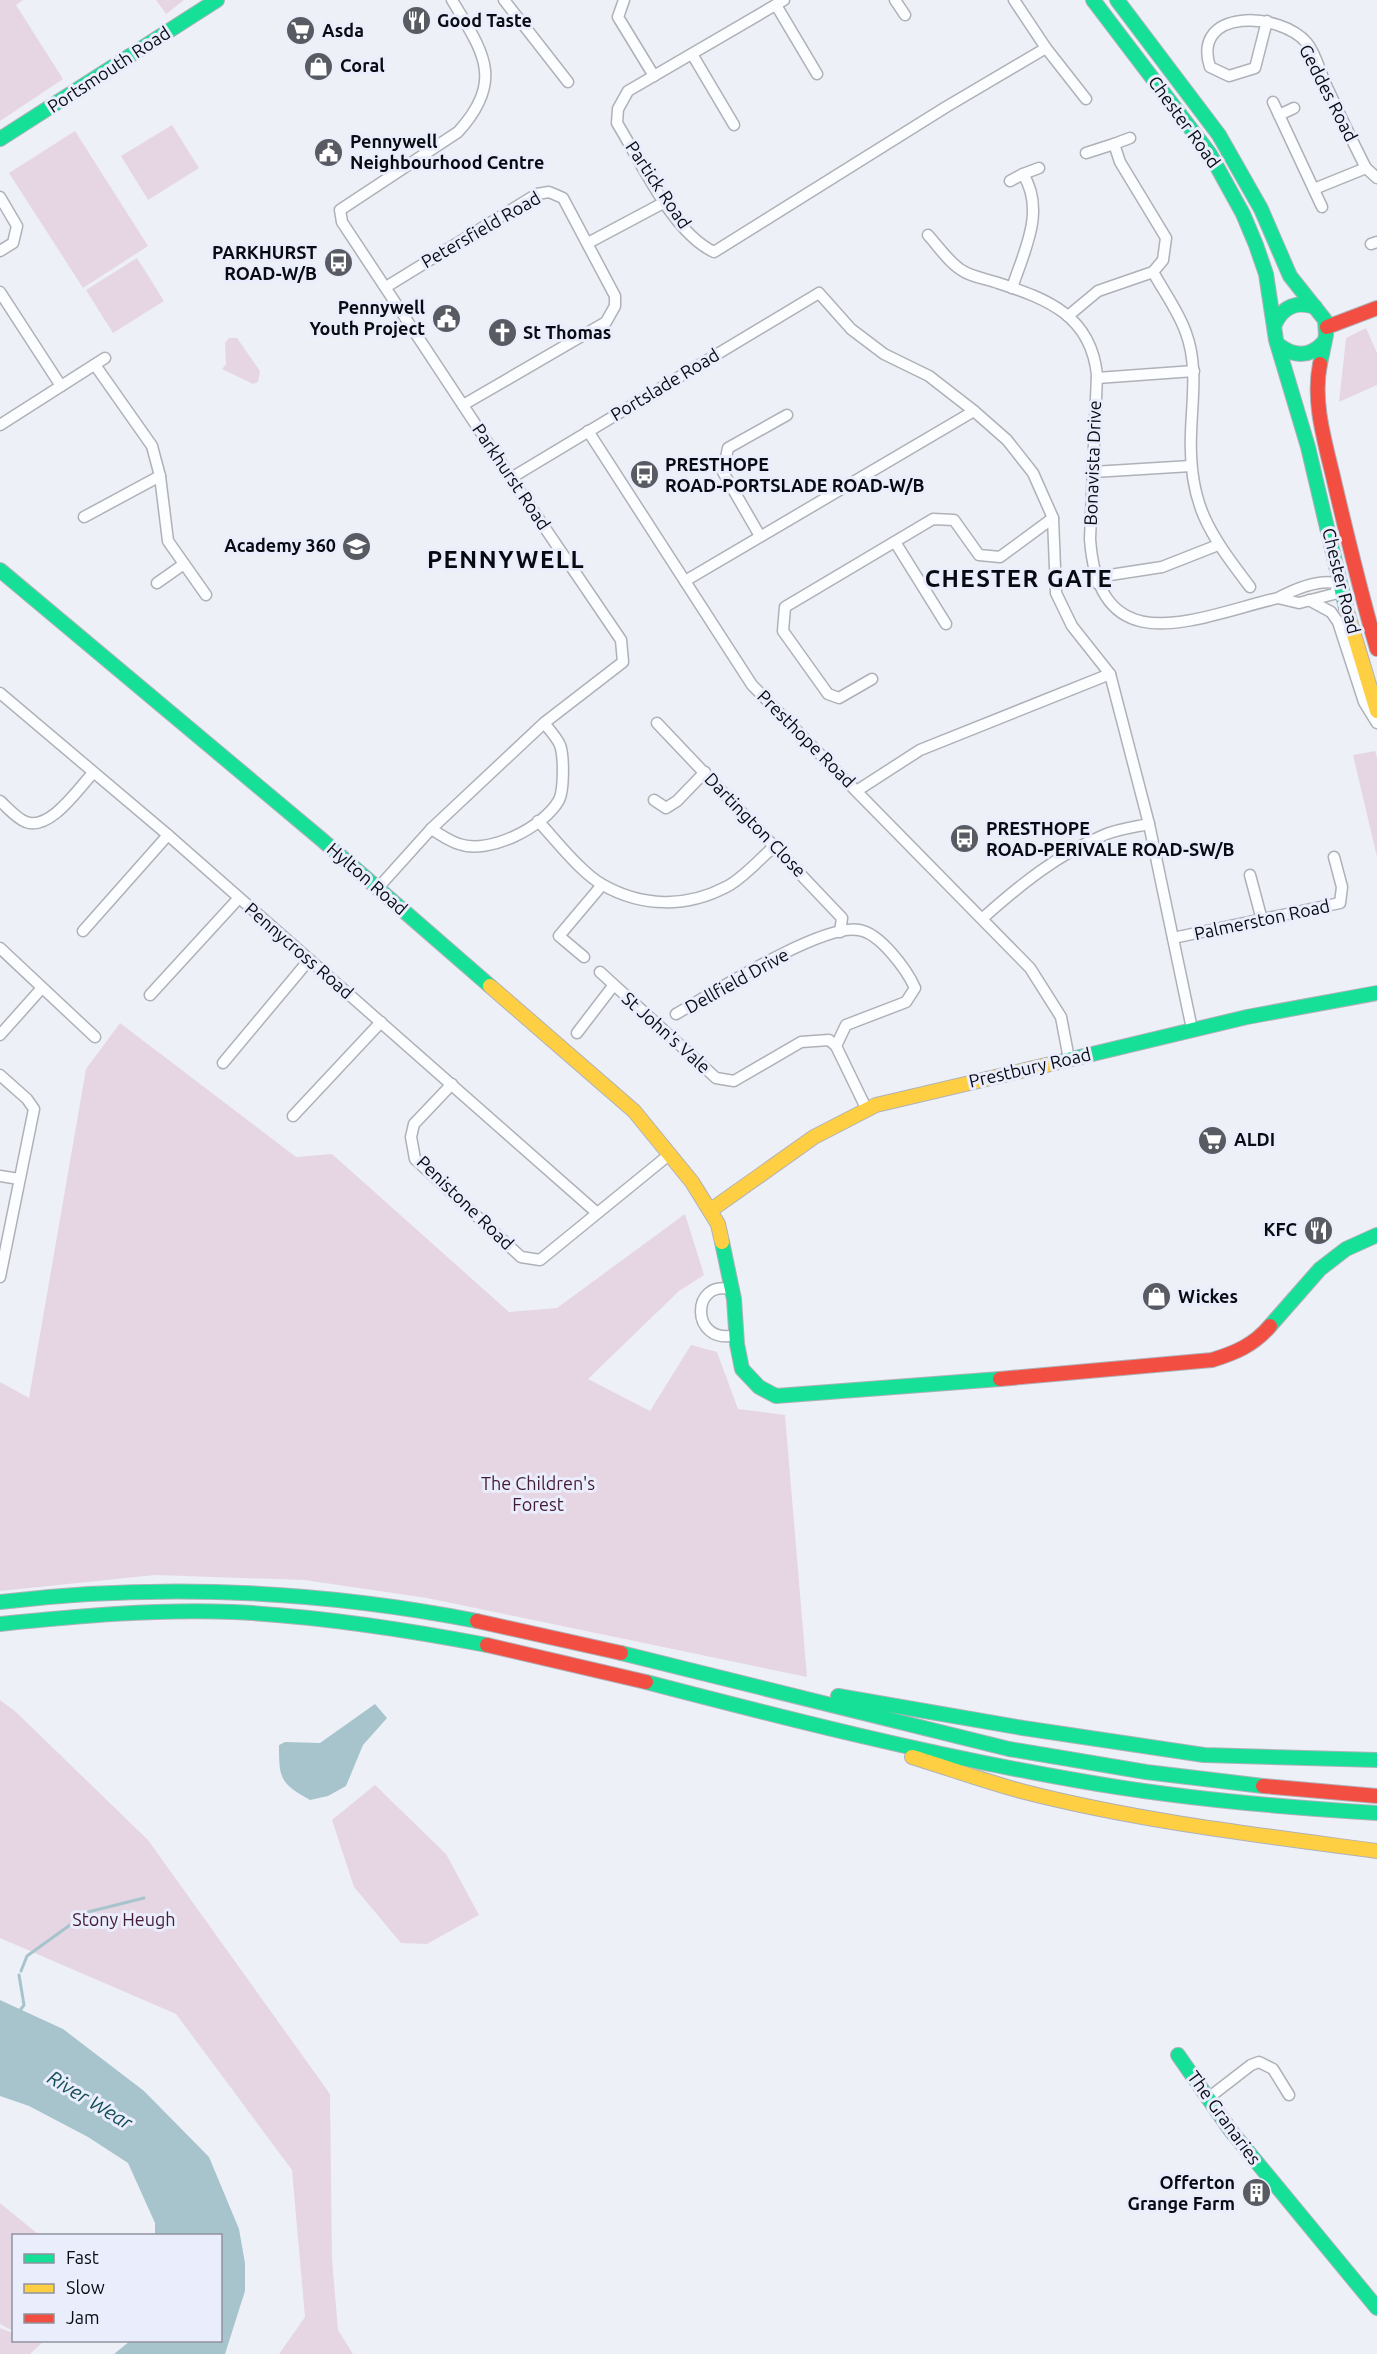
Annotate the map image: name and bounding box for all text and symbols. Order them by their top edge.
restaurant icon: Good Taste [400,5,432,37]
place label: Good Taste [437,10,532,30]
supermarket icon: Asda [285,15,317,47]
place label: Asda [322,20,364,40]
street label: Portsmouth Road [43,22,173,116]
street label: Geddes Road [1296,41,1362,144]
shop icon: Coral [303,50,335,82]
place label: Coral [340,55,385,75]
street label: Chester Road [1145,72,1225,171]
place label: Pennywell Neighbourhood Centre [350,131,544,172]
public building icon: Pennywell Neighbourhood Centre [313,136,345,168]
street label: Partick Road [622,137,695,232]
street label: Petersfield Road [417,187,544,271]
place label: PARKHURST ROAD-W/B [212,242,317,283]
bus stop icon: PARKHURST ROAD-W/B [322,247,354,279]
place label: Pennywell Youth Project [309,297,426,338]
public building icon: Pennywell Youth Project [430,302,462,334]
church icon: St Thomas [486,317,518,349]
place label: St Thomas [523,322,611,342]
street label: Portslade Road [607,344,722,424]
street label: Bonavista Drive [1080,400,1104,526]
street label: Parkhurst Road [469,420,555,533]
place label: PRESTHOPE ROAD-PORTSLADE ROAD-W/B [665,454,925,495]
bus stop icon: PRESTHOPE ROAD-PORTSLADE ROAD-W/B [628,459,660,491]
street label: Chester Road [1319,526,1365,636]
school or university icon: Academy 360 [341,530,373,562]
place label: Academy 360 [224,535,336,555]
district label: PENNYWELL [427,546,585,573]
district label: CHESTER GATE [925,565,1113,592]
street label: Presthope Road [754,686,859,791]
street label: Dartington Close [701,768,810,880]
place label: PRESTHOPE ROAD-PERIVALE ROAD-SW/B [986,818,1234,859]
bus stop icon: PRESTHOPE ROAD-PERIVALE ROAD-SW/B [949,823,981,855]
street label: Hylton Road [324,838,412,918]
street label: Palmerston Road [1192,895,1331,943]
street label: Pennycross Road [242,898,358,1003]
street label: Dellfield Drive [681,943,792,1017]
street label: St John's Vale [619,988,715,1077]
street label: Prestbury Road [967,1043,1093,1091]
supermarket icon: ALDI [1197,1124,1229,1156]
place label: ALDI [1234,1129,1275,1149]
street label: Penistone Road [413,1151,518,1253]
restaurant icon: KFC [1302,1214,1334,1246]
place label: KFC [1264,1219,1297,1239]
shop icon: Wickes [1141,1281,1173,1313]
place label: Wickes [1178,1286,1238,1306]
park label: The Children's Forest [481,1473,595,1514]
park label: Stony Heugh [72,1909,176,1929]
water label: River Wear [44,2065,138,2135]
street label: The Granaries [1184,2067,1266,2168]
place label: Offerton Grange Farm [1127,2172,1235,2213]
building icon: Offerton Grange Farm [1240,2177,1272,2209]
legend [12,2234,222,2342]
text: Fast [66,2247,99,2267]
text: Slow [66,2277,105,2297]
text: Jam [66,2307,100,2327]

